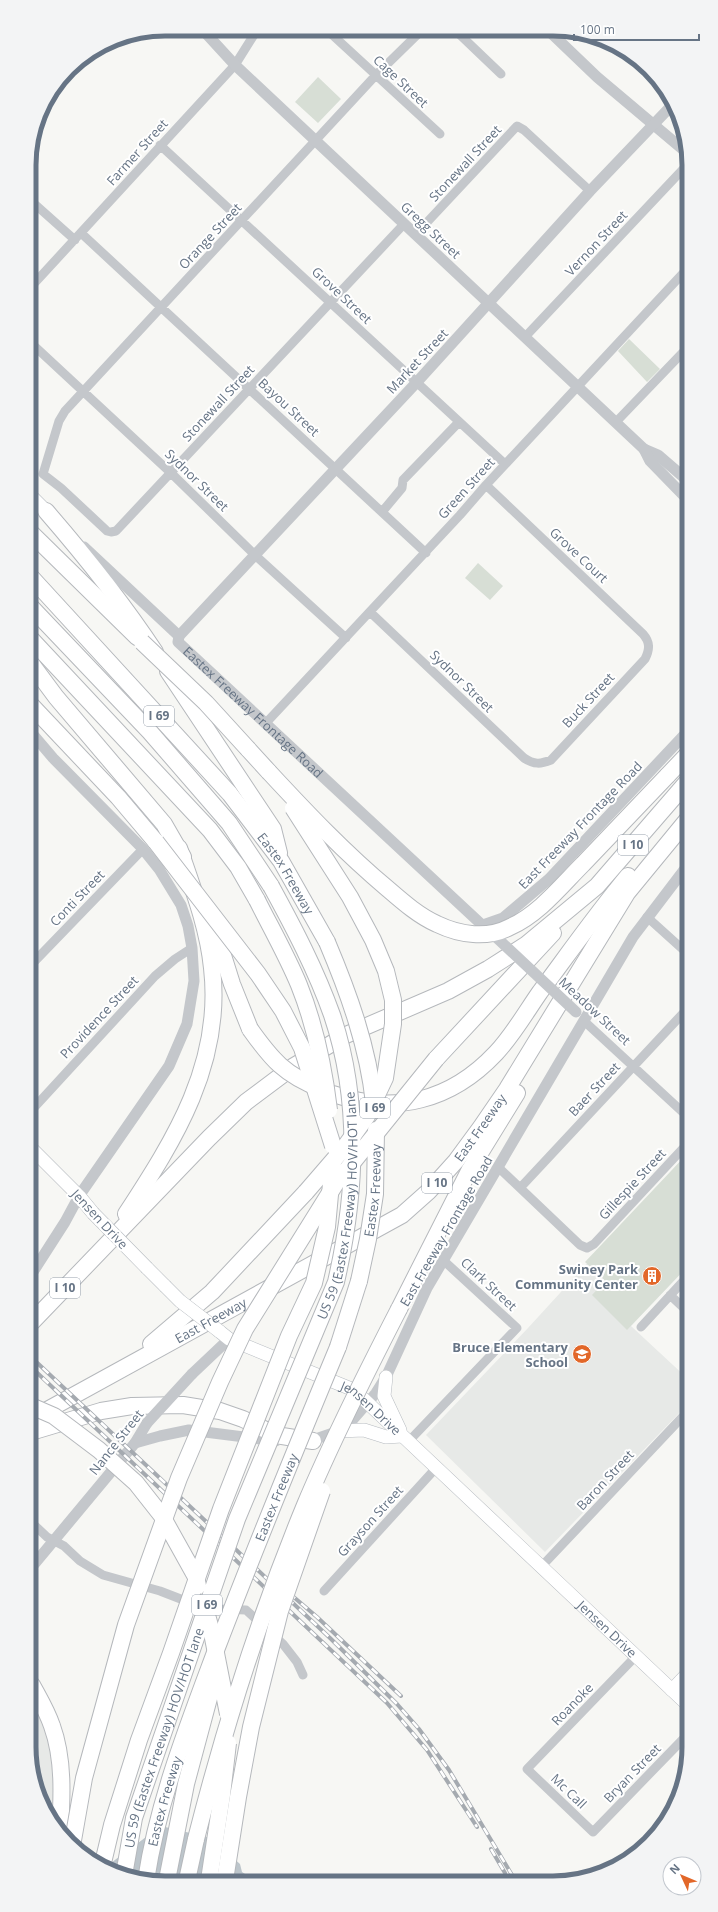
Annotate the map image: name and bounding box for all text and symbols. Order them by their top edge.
scale bar [574,16,699,42]
text: 100 m [580,21,615,38]
street label: Cage Street [369,51,433,112]
street label: Farmer Street [102,115,172,189]
street label: Stonewall Street [425,121,505,205]
street label: Gregg Street [397,198,465,263]
street label: Orange Street [175,199,246,273]
street label: Vernon Street [561,206,631,280]
street label: Grove Street [308,262,376,328]
street label: Market Street [382,324,452,397]
street label: Stonewall Street [178,361,258,445]
street label: Bayou Street [254,374,324,440]
street label: Sydnor Street [161,445,233,515]
street label: Green Street [434,453,499,523]
street label: Grove Court [546,523,612,587]
street label: Eastex Freeway Frontage Road [179,642,327,782]
street label: Sydnor Street [426,646,498,716]
street label: Buck Street [558,668,618,731]
road number: I 69 [144,706,174,726]
street label: East Freeway Frontage Road [514,757,646,893]
street label: Eastex Freeway [253,829,319,918]
road number: I 10 [618,835,648,855]
street label: Conti Street [46,866,109,930]
street label: Providence Street [56,971,142,1062]
street label: Meadow Street [555,973,635,1049]
street label: Baer Street [564,1058,624,1120]
street label: East Freeway [450,1090,510,1165]
street label: US 59 (Eastex Freeway) HOV/HOT lane [312,1091,361,1322]
road number: I 69 [360,1098,390,1118]
street label: Eastex Freeway [359,1143,385,1238]
street label: Gillespie Street [594,1144,670,1223]
street label: East Freeway Frontage Road [395,1152,497,1310]
road number: I 10 [422,1173,452,1193]
street label: Jensen Drive [66,1184,132,1253]
street label: Clark Street [457,1253,521,1315]
place label: Swiney Park Community Center [515,1260,639,1293]
building icon: Swiney Park Community Center [641,1265,663,1287]
road number: I 10 [50,1278,80,1298]
street label: East Freeway [172,1293,250,1347]
place label: Bruce Elementary School [452,1338,569,1371]
school or university icon: Bruce Elementary School [571,1343,593,1365]
street label: Jensen Drive [336,1376,405,1439]
street label: Nance Street [85,1405,147,1478]
street label: Baron Street [572,1446,638,1514]
street label: Eastex Freeway [250,1450,302,1544]
street label: Grayson Street [333,1481,407,1561]
road number: I 69 [192,1595,222,1615]
street label: Jensen Drive [572,1595,641,1661]
street label: US 59 (Eastex Freeway) HOV/HOT lane [122,1626,208,1850]
street label: Roanoke [547,1679,597,1729]
street label: Bryan Street [599,1739,665,1806]
street label: Eastex Freeway [144,1754,184,1848]
street label: Mc Call [547,1769,591,1813]
north arrow [662,1856,702,1896]
text: N [666,1860,683,1877]

